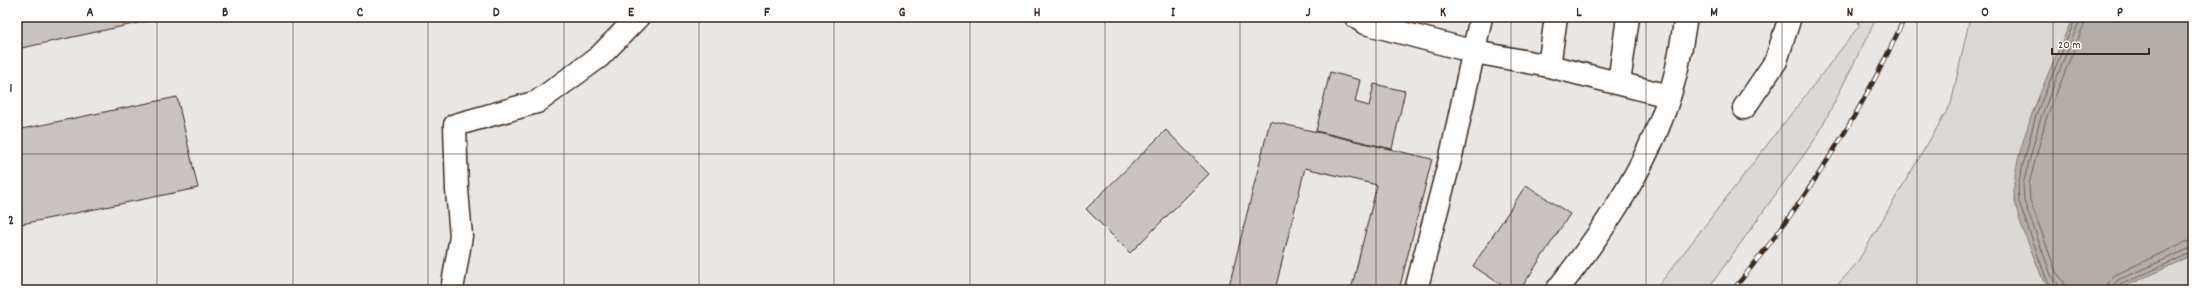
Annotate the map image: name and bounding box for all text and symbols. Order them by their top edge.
text: A [86,4,94,23]
text: B [222,4,228,23]
text: C [357,4,364,23]
text: D [493,4,500,23]
text: E [628,4,635,23]
text: F [764,4,770,23]
text: G [899,4,906,23]
text: H [1034,4,1041,23]
text: I [1171,4,1176,23]
text: J [1306,4,1311,23]
text: K [1440,4,1446,23]
text: L [1576,4,1582,23]
text: M [1710,4,1718,23]
text: N [1847,4,1853,23]
text: O [1981,4,1989,23]
text: P [2117,4,2123,23]
scale bar [2052,30,2149,56]
text: 20 m [2058,37,2081,54]
text: 1 [10,80,13,99]
text: 2 [8,212,14,231]

